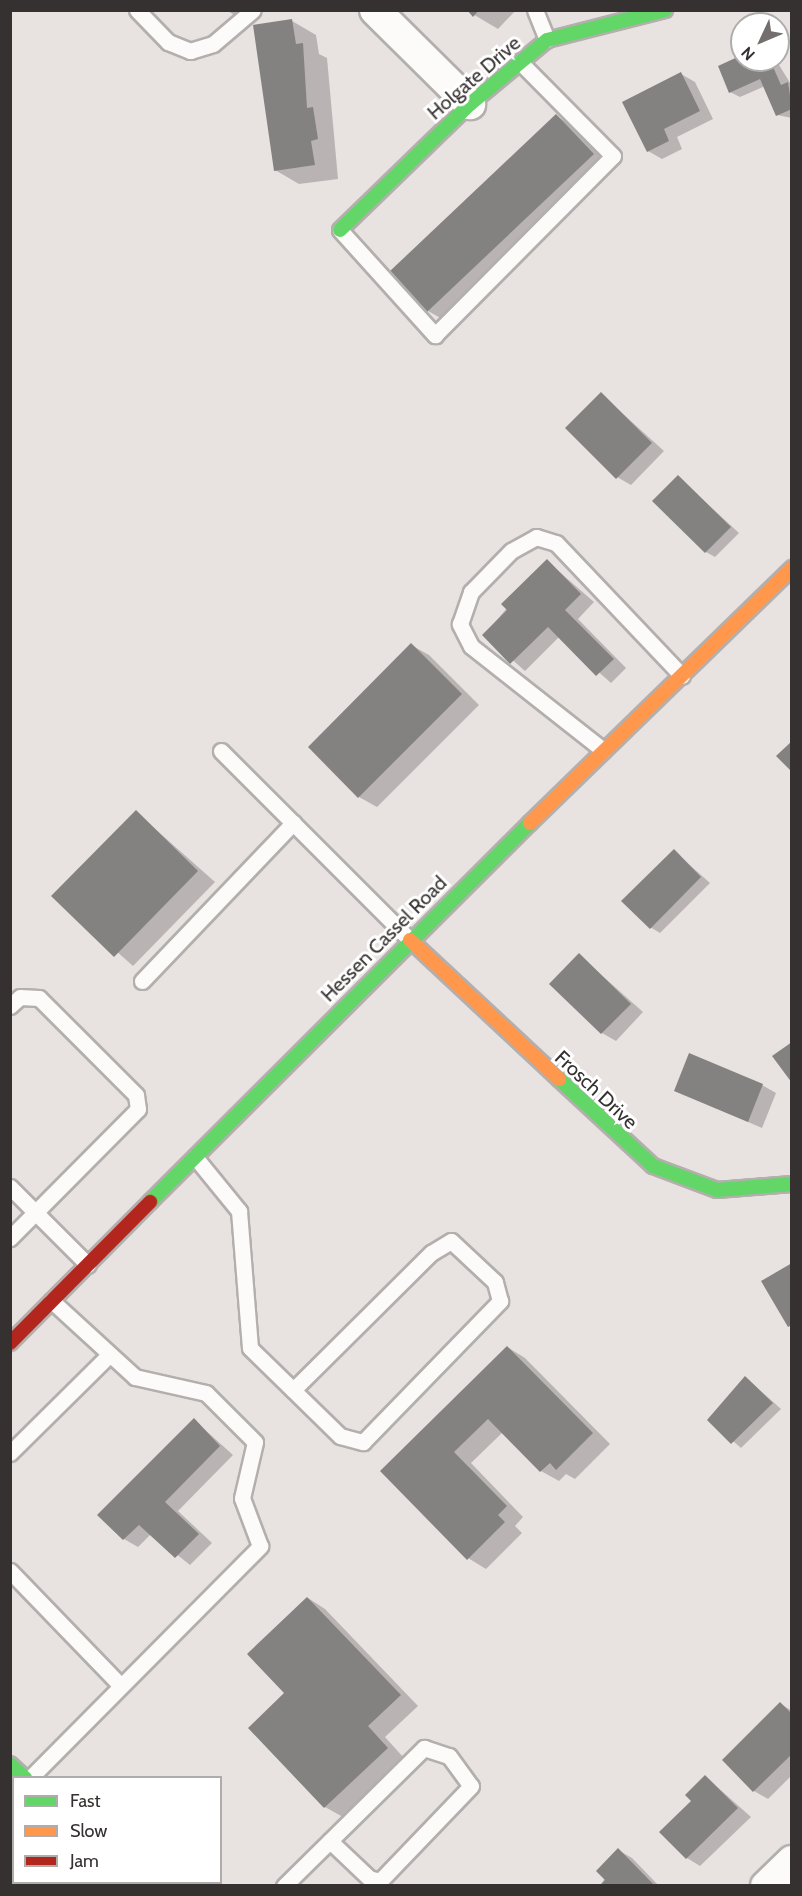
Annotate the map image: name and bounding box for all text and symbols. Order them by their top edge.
north arrow [730,12,790,72]
street label: Holgate Drive [423,31,525,125]
text: N [737,43,759,64]
street label: Hessen Cassel Road [316,871,452,1007]
street label: Frosch Drive [550,1046,642,1134]
legend [12,1776,222,1884]
text: Fast [70,1790,101,1812]
text: Slow [70,1820,107,1842]
text: Jam [70,1850,99,1872]

